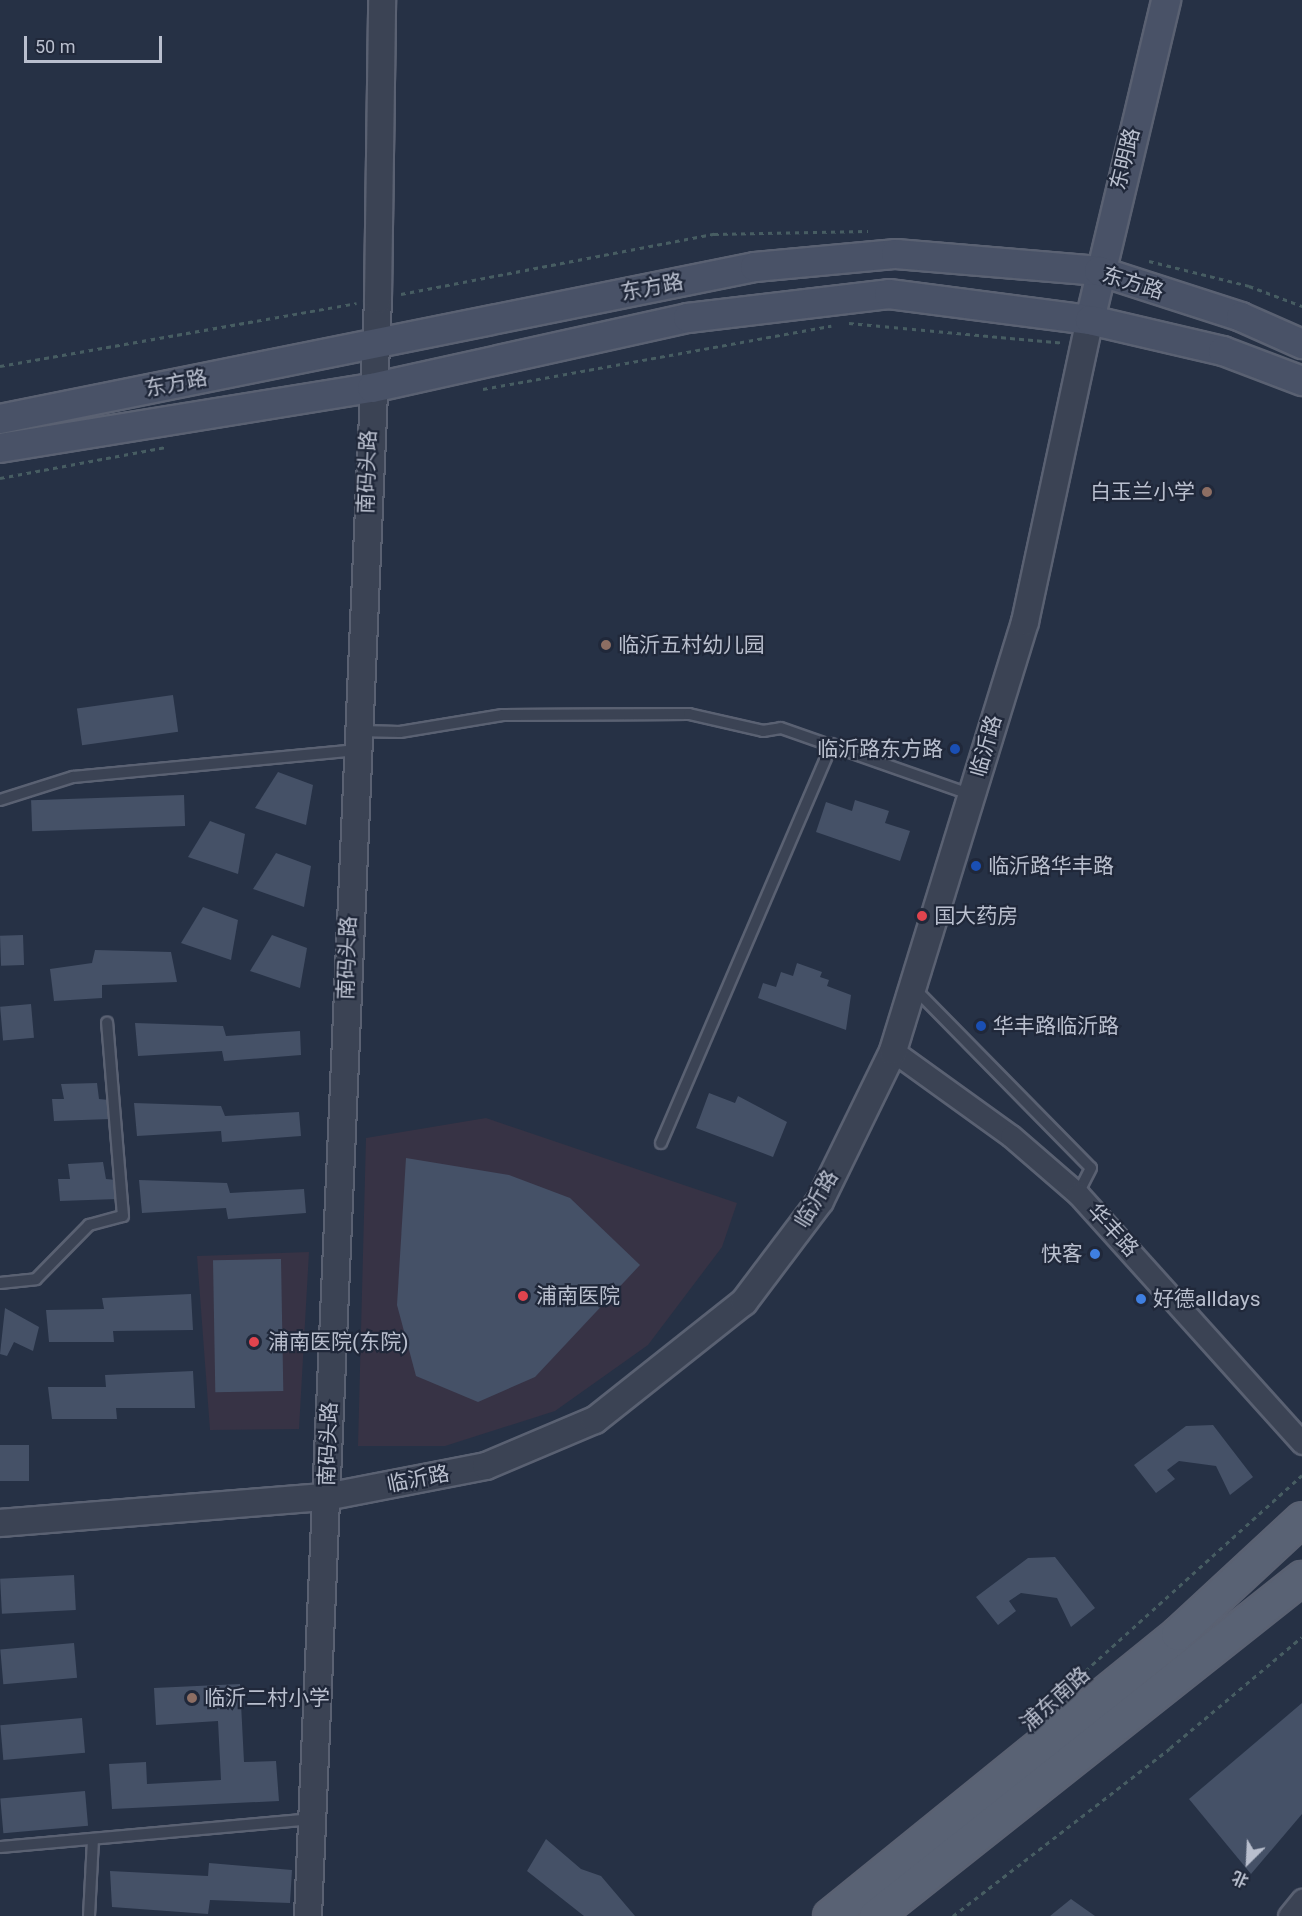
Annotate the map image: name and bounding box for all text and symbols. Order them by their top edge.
scale bar [27,24,165,62]
text: 50 m [35,36,75,57]
street label: 东明路 [1105,125,1145,193]
street label: 东方路 [1099,262,1167,304]
street label: 东方路 [619,269,685,305]
street label: 东方路 [143,365,209,401]
street label: 南码头路 [353,430,381,514]
place label: 白玉兰小学 [1090,479,1195,505]
marker: 白玉兰小学 [1200,485,1214,499]
place label: 临沂五村幼儿园 [618,632,765,658]
marker: 临沂五村幼儿园 [599,638,613,652]
street label: 临沂路 [965,712,1007,780]
place label: 临沂路东方路 [817,736,943,762]
marker: 临沂路东方路 [948,742,962,756]
place label: 临沂路华丰路 [988,853,1114,879]
marker: 临沂路华丰路 [969,859,983,873]
place label: 国大药房 [934,903,1018,929]
marker: 国大药房 [915,909,929,923]
street label: 南码头路 [333,916,361,1000]
place label: 华丰路临沂路 [993,1013,1119,1039]
marker: 华丰路临沂路 [974,1019,988,1033]
street label: 临沂路 [789,1166,843,1232]
street label: 华丰路 [1082,1198,1144,1262]
place label: 快客 [1041,1241,1083,1267]
marker: 快客 [1088,1247,1102,1261]
place label: 浦南医院 [536,1283,620,1309]
place label: 好德alldays [1153,1286,1261,1312]
marker: 浦南医院 [514,1287,532,1305]
marker: 好德alldays [1134,1292,1148,1306]
place label: 浦南医院(东院) [268,1329,408,1355]
marker: 浦南医院(东院) [245,1333,263,1351]
street label: 南码头路 [314,1402,342,1486]
street label: 临沂路 [385,1461,451,1497]
street label: 浦东南路 [1015,1662,1095,1736]
place label: 临沂二村小学 [204,1685,330,1711]
marker: 临沂二村小学 [185,1691,199,1705]
north arrow [1218,1832,1278,1892]
text: 北 [1229,1867,1252,1891]

